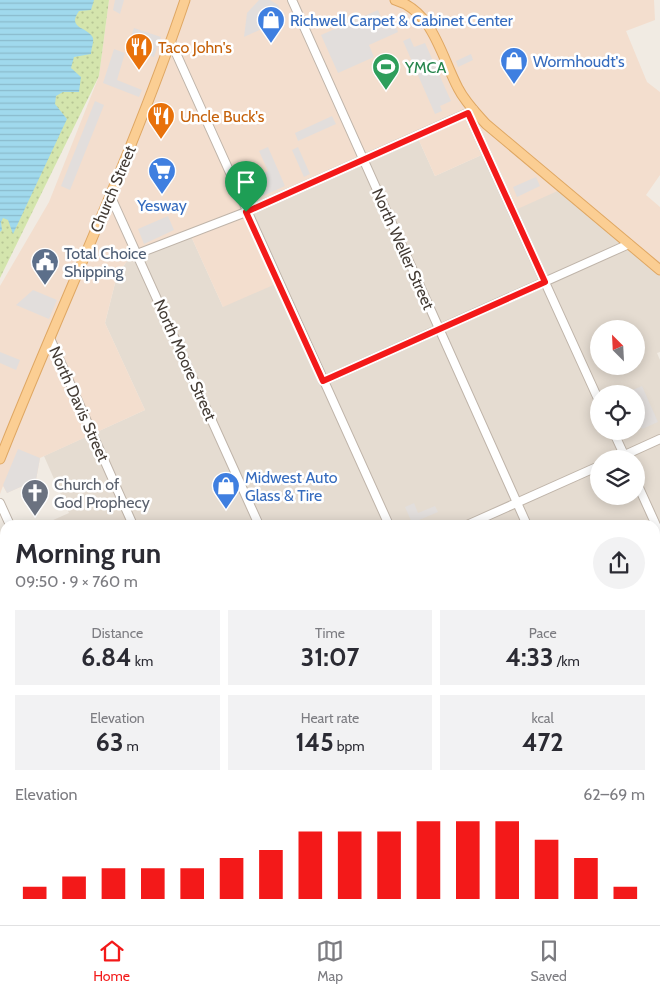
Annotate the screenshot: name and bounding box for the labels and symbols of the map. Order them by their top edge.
shop icon: Richwell Carpet & Cabinet Center [256,5,286,44]
place label: Richwell Carpet & Cabinet Center [290,11,514,30]
restaurant icon: Taco John's [124,32,154,71]
place label: Taco John's [158,38,232,57]
shop icon: Wormhoudt's [499,46,529,85]
sports icon: YMCA [371,52,401,91]
place label: Wormhoudt's [533,52,625,71]
place label: YMCA [404,58,446,77]
restaurant icon: Uncle Buck's [146,101,176,140]
place label: Uncle Buck's [180,107,265,126]
street label: Church Street [86,142,140,235]
supermarket icon: Yesway [147,156,177,195]
pin [225,161,267,212]
street label: North Weller Street [368,185,439,313]
place label: Yesway [136,196,187,215]
place label: Total Choice Shipping [64,244,146,281]
public building icon: Total Choice Shipping [30,247,60,286]
street label: North Moore Street [150,296,221,424]
north arrow [590,320,645,375]
street label: North Davis Street [45,343,113,465]
place label: Midwest Auto Glass & Tire [245,468,338,505]
shop icon: Midwest Auto Glass & Tire [211,471,241,510]
place label: Church of God Prophecy [54,475,150,512]
church icon: Church of God Prophecy [20,478,50,517]

